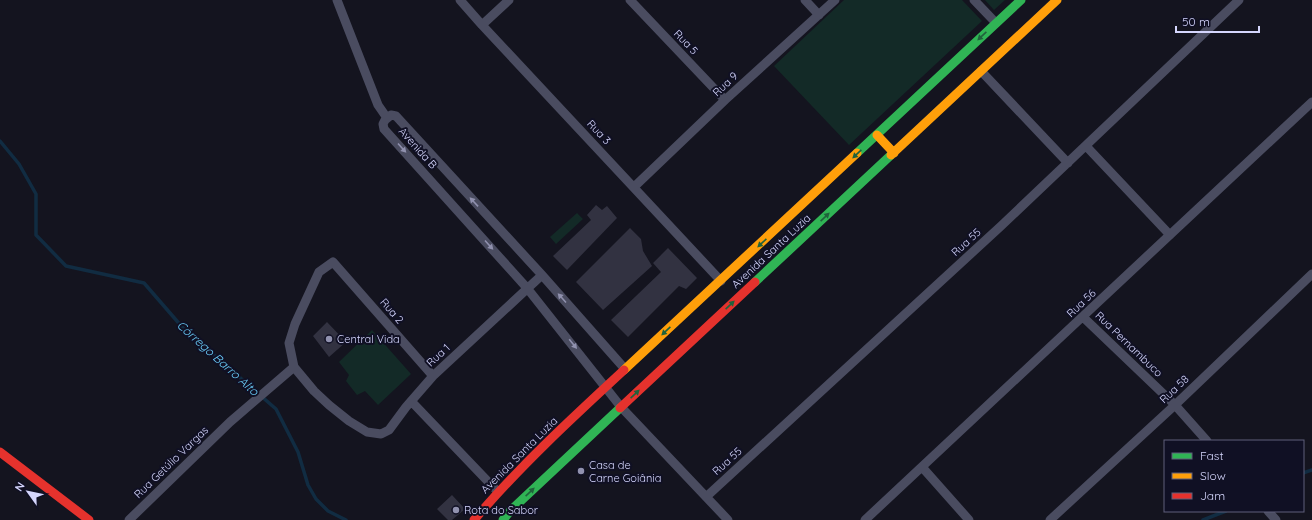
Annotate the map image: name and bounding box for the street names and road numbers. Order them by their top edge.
street label: Rua 5 [671,27,701,57]
street label: Rua 9 [710,69,740,99]
street label: Rua 3 [584,117,614,148]
street label: Avenida B [396,124,440,172]
street label: Avenida Santa Luzia [729,211,813,291]
street label: Rua 55 [948,225,984,259]
street label: Rua 56 [1063,286,1099,320]
street label: Rua 2 [377,295,407,327]
street label: Rua Pernambuco [1092,308,1166,380]
street label: Rua 1 [423,341,453,369]
street label: Rua 58 [1156,372,1192,406]
street label: Avenida Santa Luzia [478,414,560,496]
street label: Rua Getúlio Vargas [131,423,211,501]
street label: Rua 55 [709,444,745,478]

